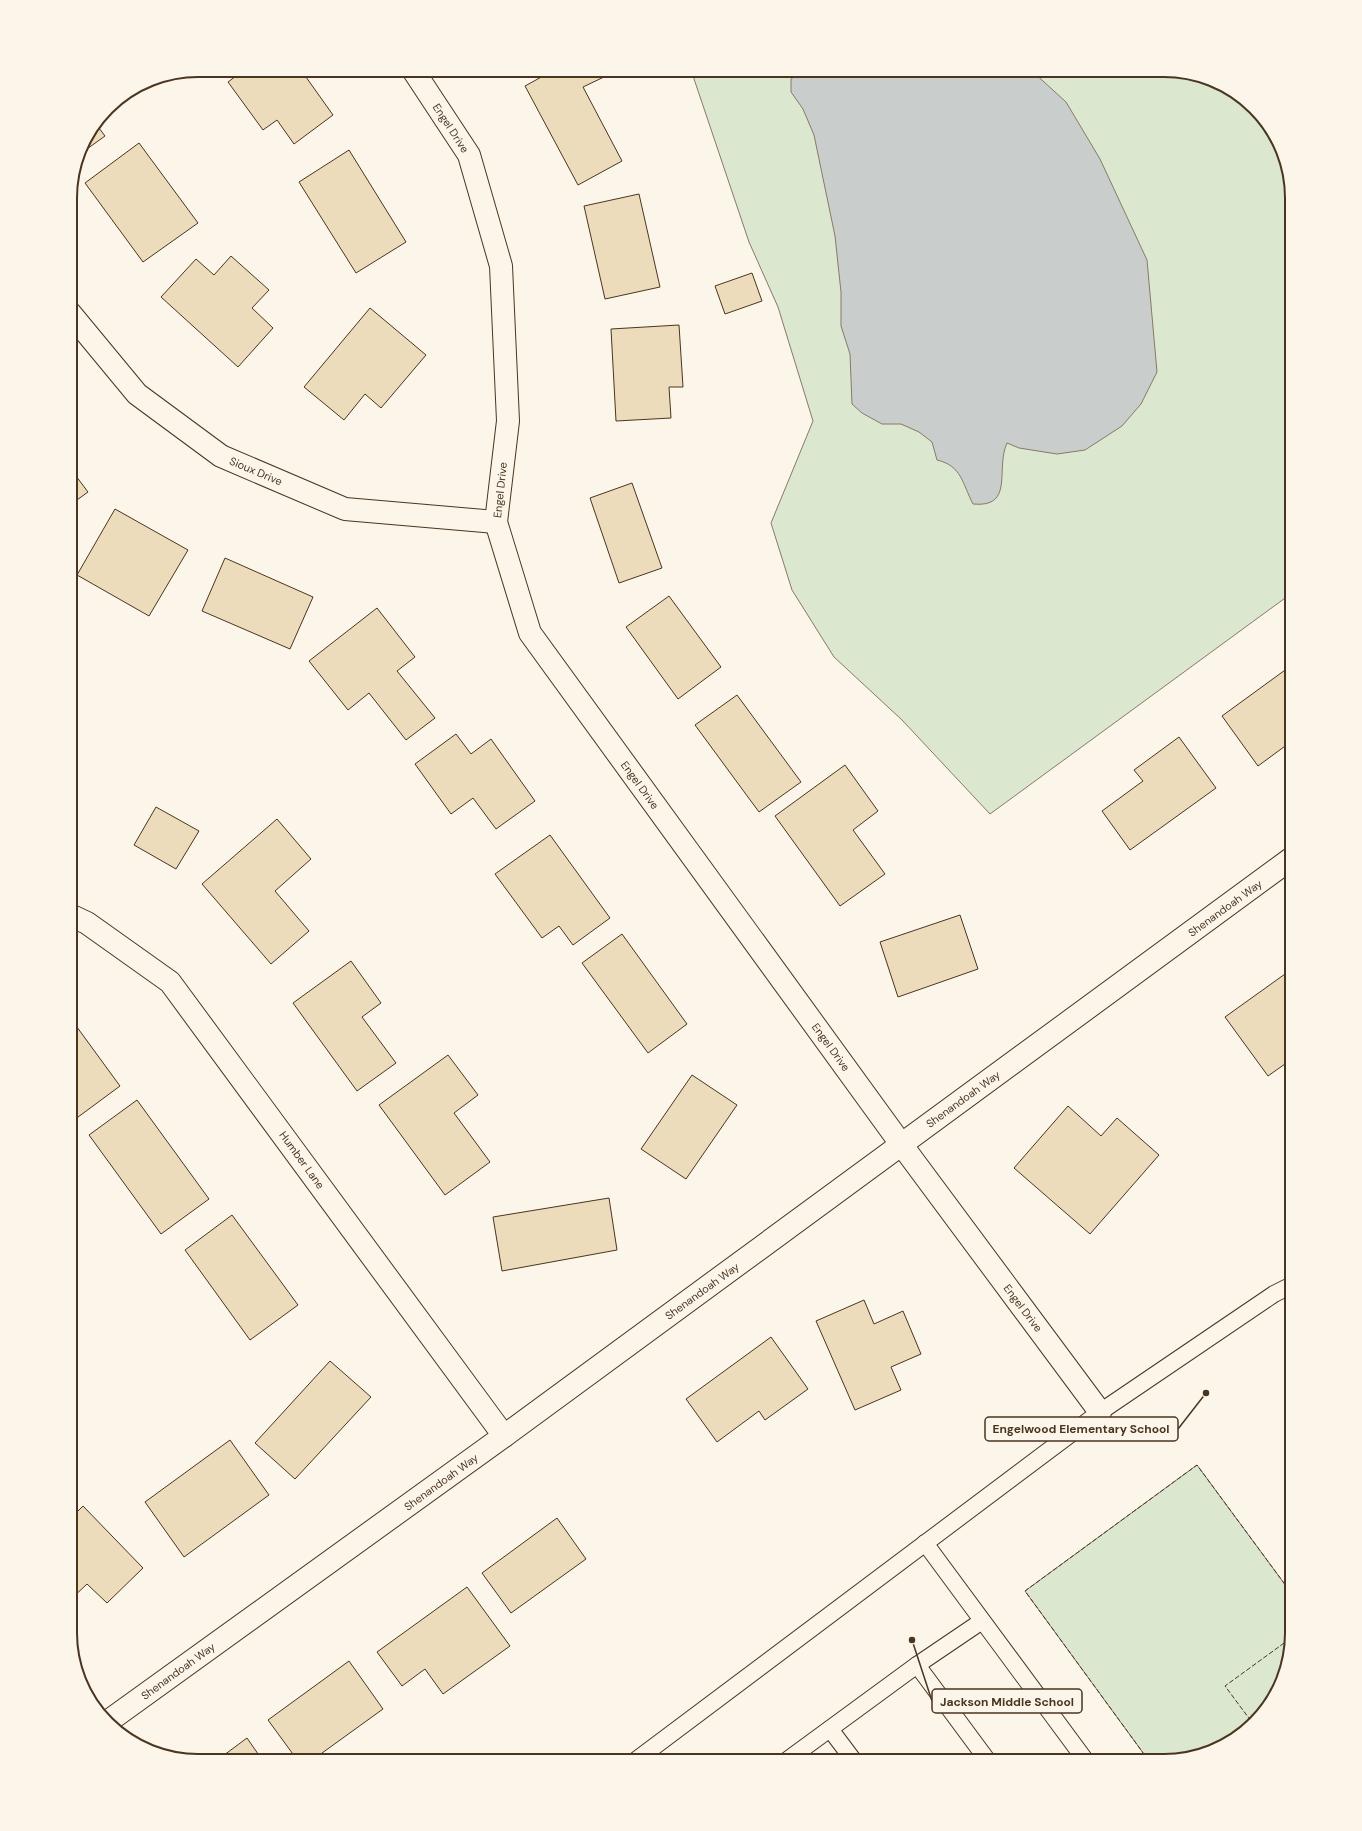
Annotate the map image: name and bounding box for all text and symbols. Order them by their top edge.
street label: Engel Drive [430,101,472,155]
street label: Sioux Drive [227,454,285,488]
street label: Engel Drive [490,461,510,519]
street label: Engel Drive [618,758,662,812]
street label: Shenandoah Way [1185,876,1265,940]
street label: Engel Drive [809,1020,853,1074]
street label: Shenandoah Way [923,1067,1003,1131]
street label: Humber Lane [276,1128,328,1192]
street label: Shenandoah Way [662,1259,742,1323]
street label: Engel Drive [1001,1281,1045,1335]
callout: Engelwood Elementary School [985,1417,1178,1441]
text: Engelwood Elementary School [992,1421,1170,1437]
street label: Shenandoah Way [401,1450,481,1514]
street label: Shenandoah Way [138,1639,218,1703]
callout: Jackson Middle School [932,1689,1082,1713]
text: Jackson Middle School [940,1694,1074,1710]

